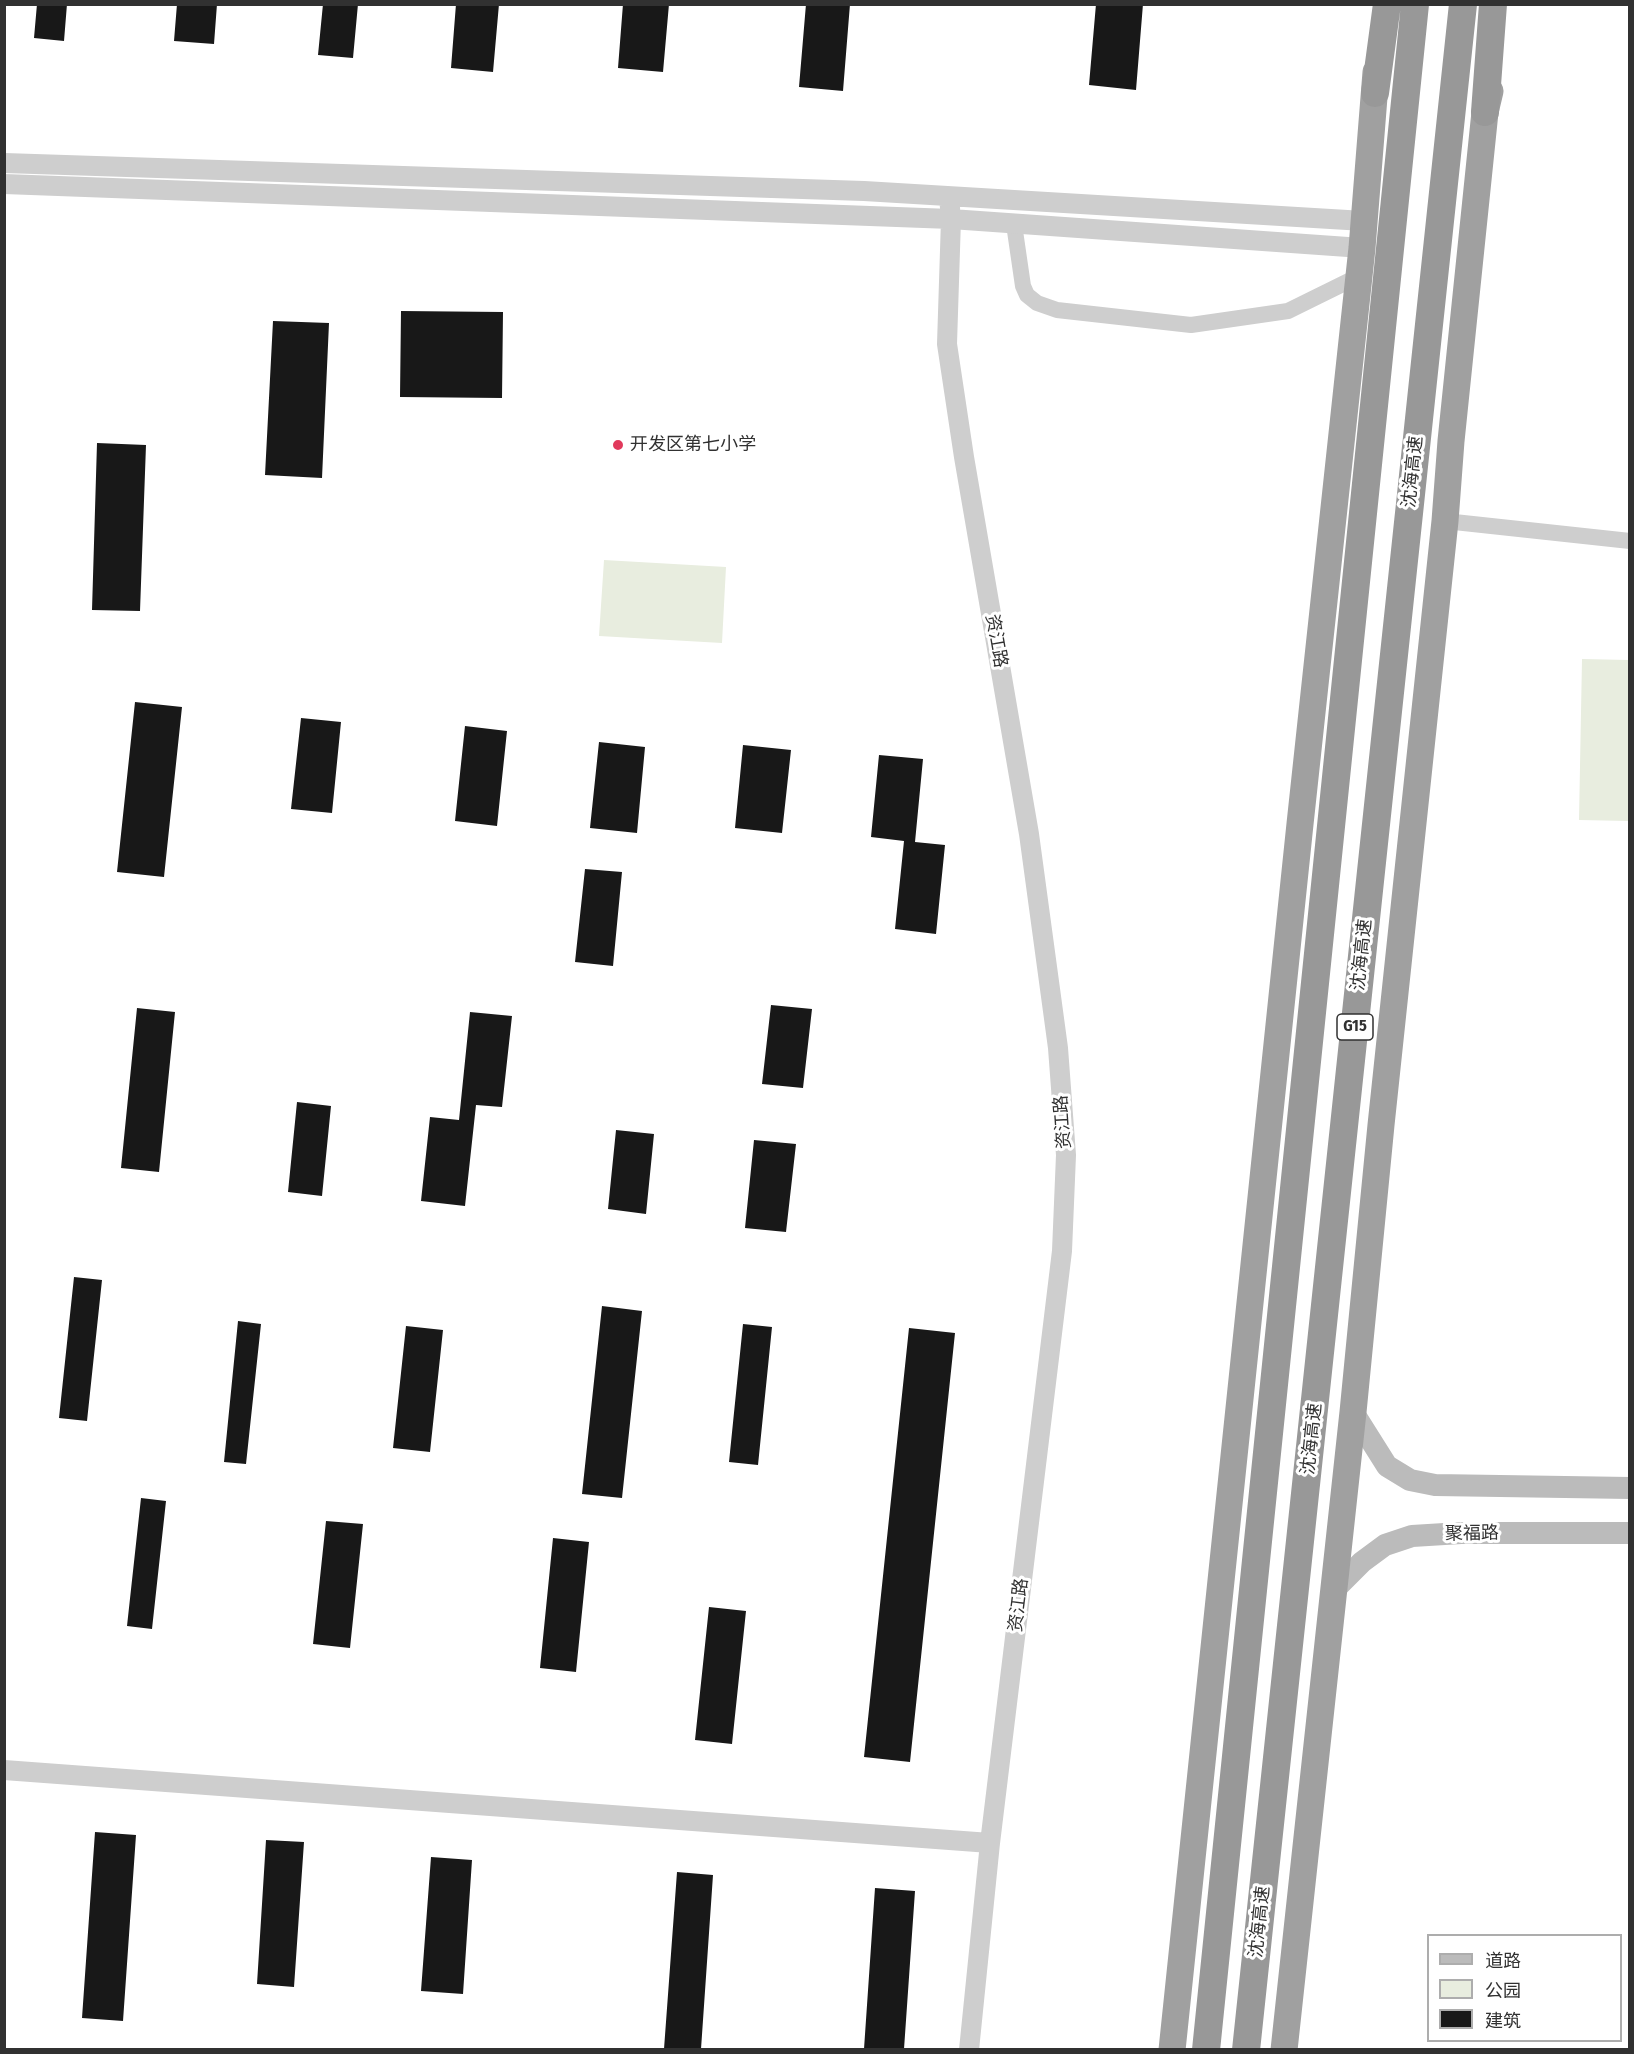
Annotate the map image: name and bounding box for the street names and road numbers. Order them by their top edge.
street label: 沈海高速 [1398,435,1428,509]
street label: 资江路 [981,613,1011,669]
street label: 沈海高速 [1347,918,1377,992]
road number: G15 [1337,1014,1373,1040]
street label: 资江路 [1050,1094,1076,1150]
street label: 沈海高速 [1297,1402,1327,1476]
street label: 聚福路 [1445,1523,1499,1545]
street label: 资江路 [1005,1577,1033,1633]
street label: 沈海高速 [1245,1885,1275,1959]

